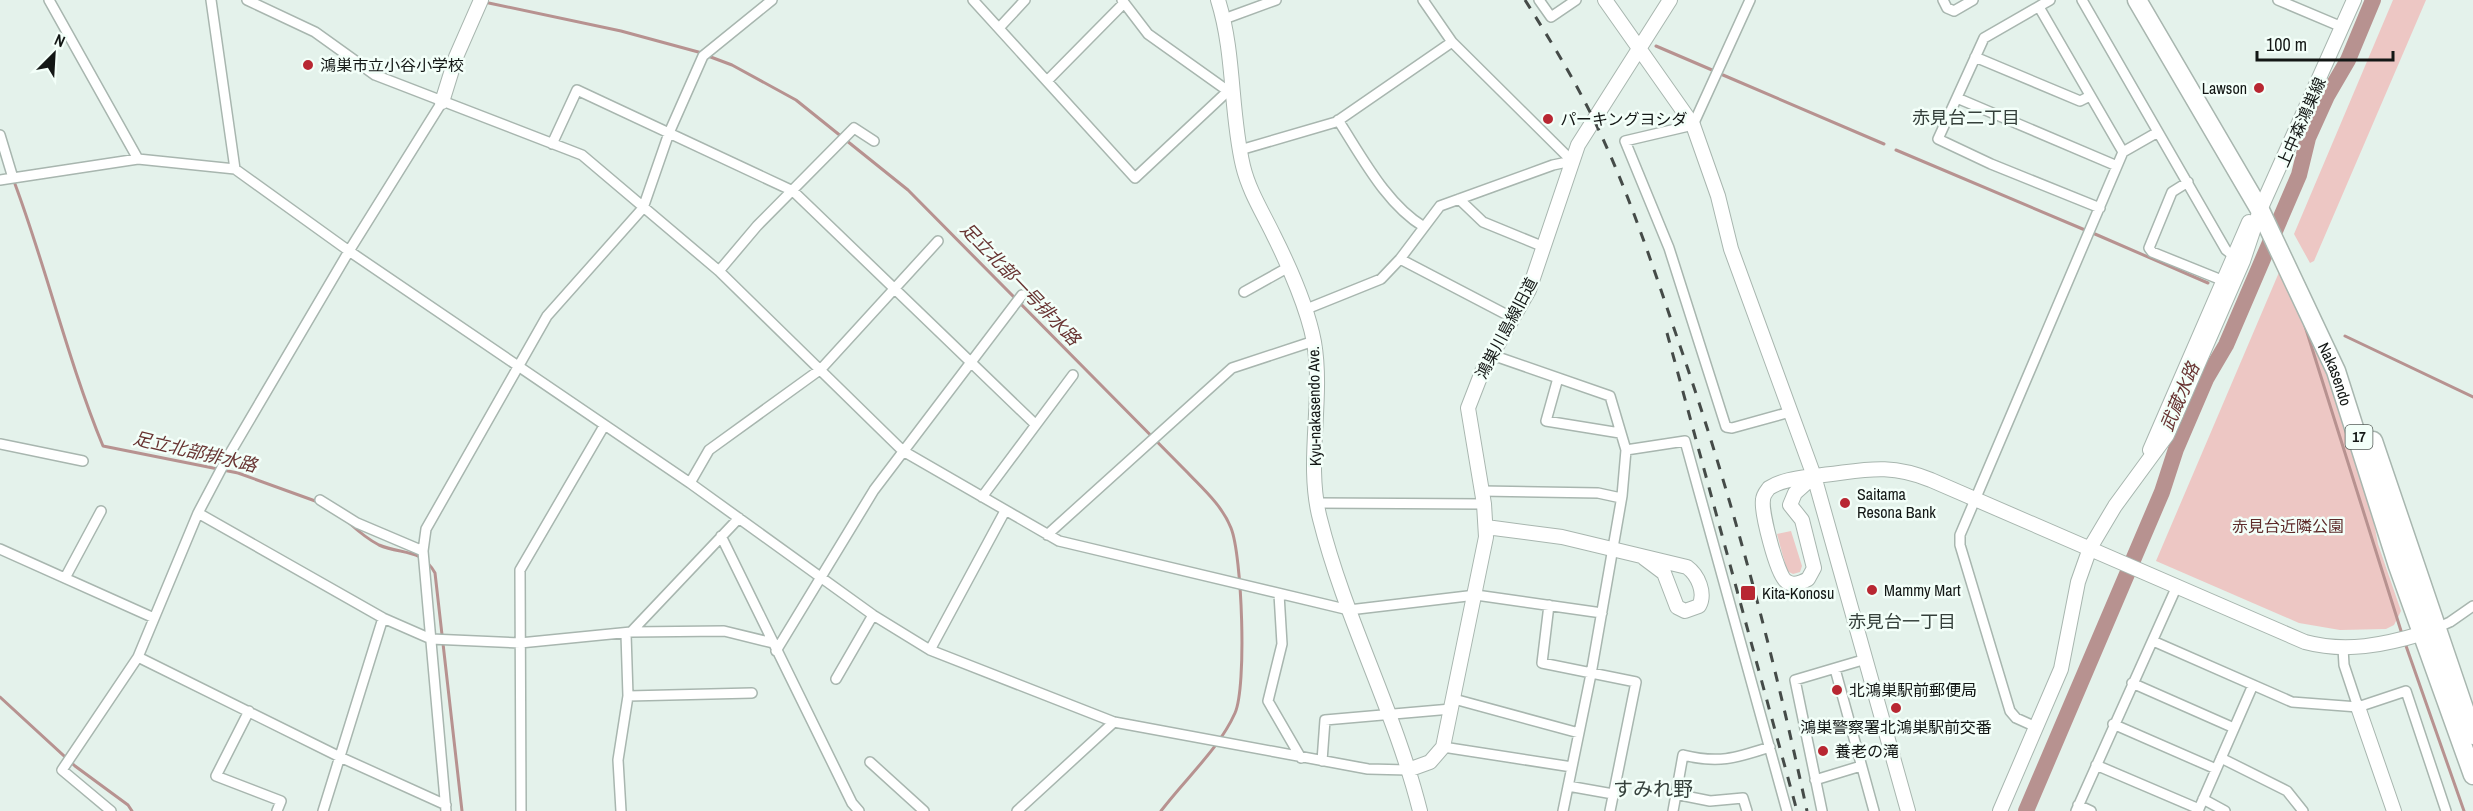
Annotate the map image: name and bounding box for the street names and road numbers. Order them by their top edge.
street label: 上中森鴻巣線 [2271,74,2331,170]
street label: 鴻巣川島線旧道 [1470,273,1542,383]
street label: Nakasendo [2313,339,2357,408]
street label: Kyu-nakasendo Ave. [1302,346,1326,466]
road number: 17 [2346,425,2372,449]

